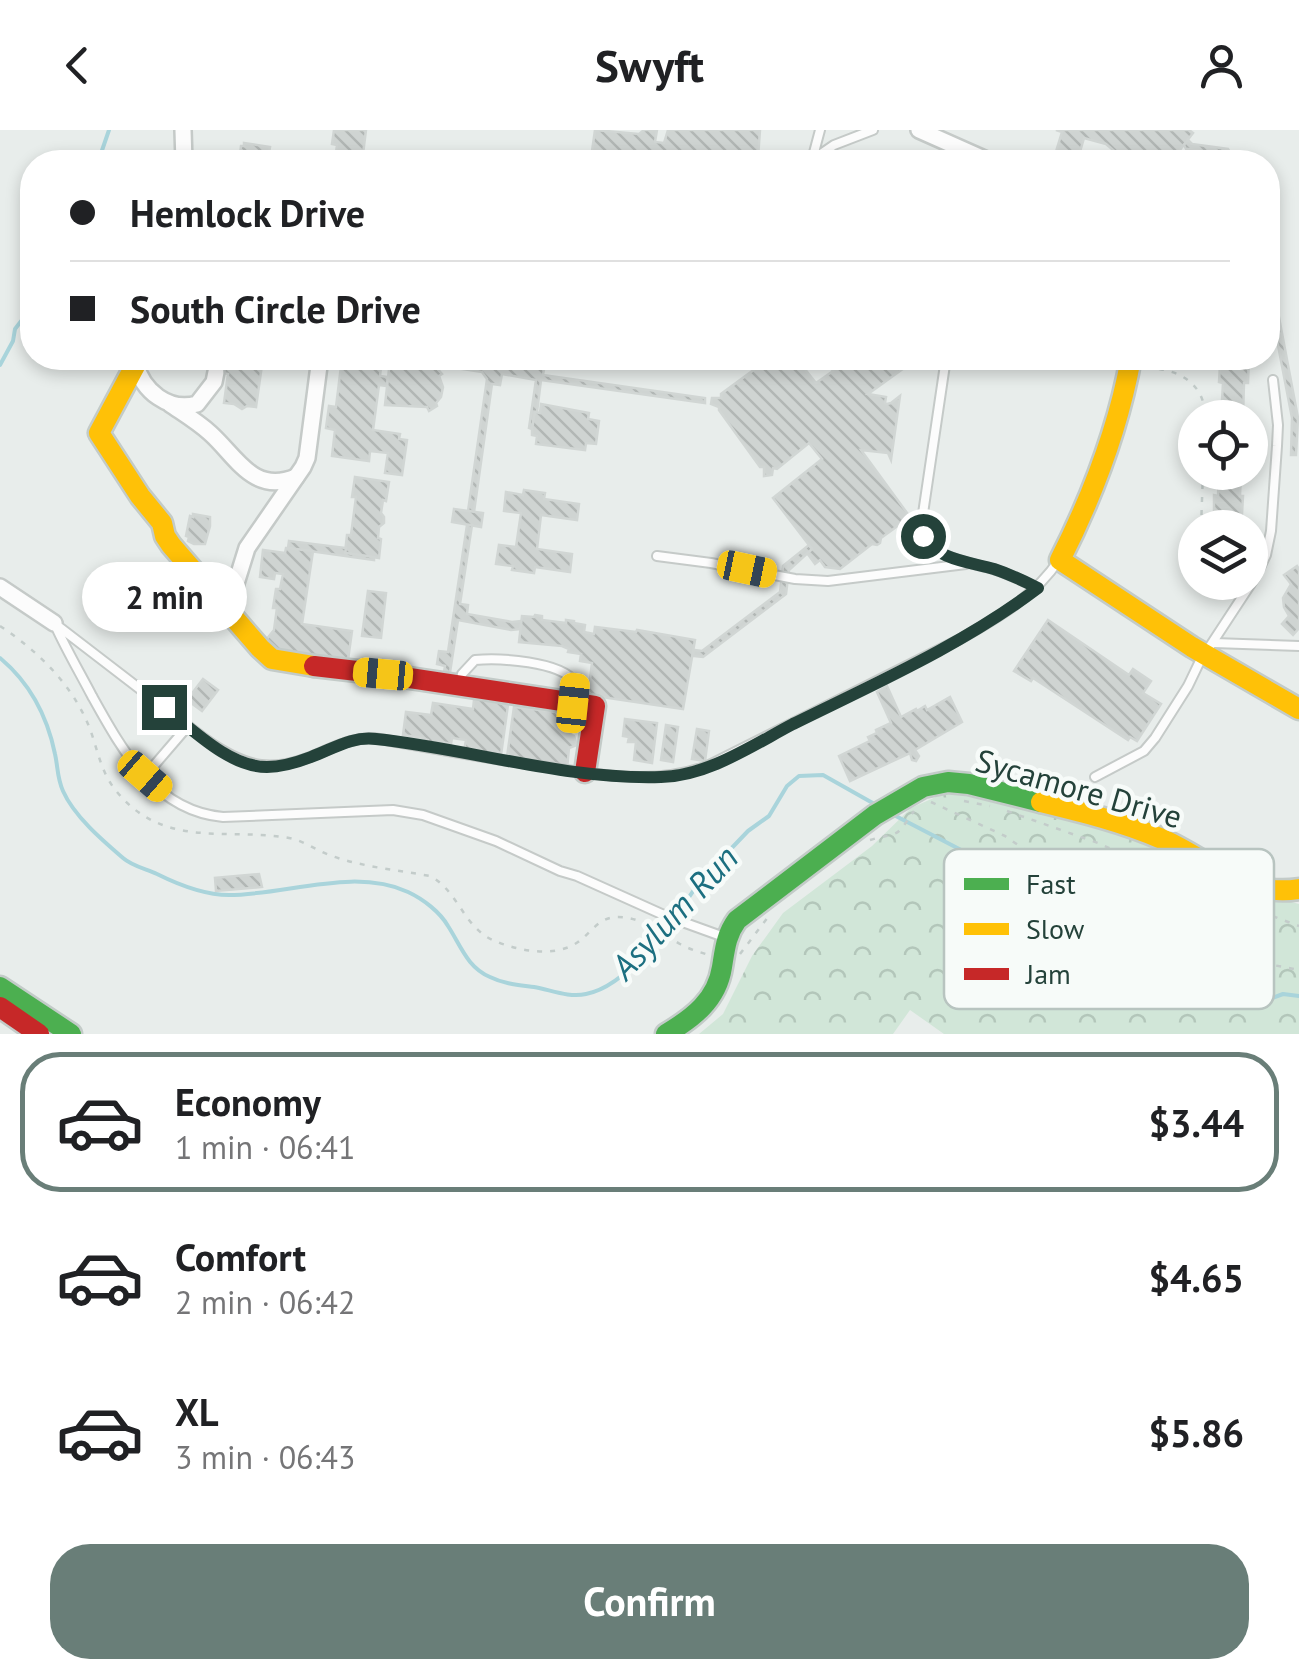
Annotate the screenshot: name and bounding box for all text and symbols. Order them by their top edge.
text: Swyft [595,36,704,94]
icon: back [50,38,105,93]
icon: person [1194,38,1249,93]
text: Hemlock Drive [130,188,365,237]
text: South Circle Drive [130,284,421,333]
map controls [1178,400,1268,600]
button: locate [1178,400,1268,490]
button: layers [1178,510,1268,600]
route start [901,514,946,559]
car [715,548,779,590]
callout: 2 min [81,562,246,632]
text: 2 min [125,576,204,618]
car [352,656,414,692]
car [555,672,591,734]
route end [142,685,187,730]
street label: Sycamore Drive [971,739,1187,837]
car [113,745,177,807]
water label: Asylum Run [599,835,748,990]
legend [944,849,1274,1009]
text: Fast [1026,865,1076,902]
text: Slow [1026,910,1085,947]
text: Jam [1025,955,1071,992]
icon: car [55,1077,145,1167]
text: Economy [175,1077,321,1126]
text: $3.44 [1148,1098,1244,1147]
text: 1 min · 06:41 [175,1126,355,1168]
icon: car [55,1232,145,1322]
text: Comfort [175,1232,306,1281]
text: $4.65 [1148,1253,1244,1302]
text: 2 min · 06:42 [175,1281,355,1323]
icon: car [55,1387,145,1477]
text: XL [175,1387,219,1436]
text: $5.86 [1148,1408,1244,1457]
text: 3 min · 06:43 [175,1436,355,1478]
button: Confirm [50,1544,1249,1659]

